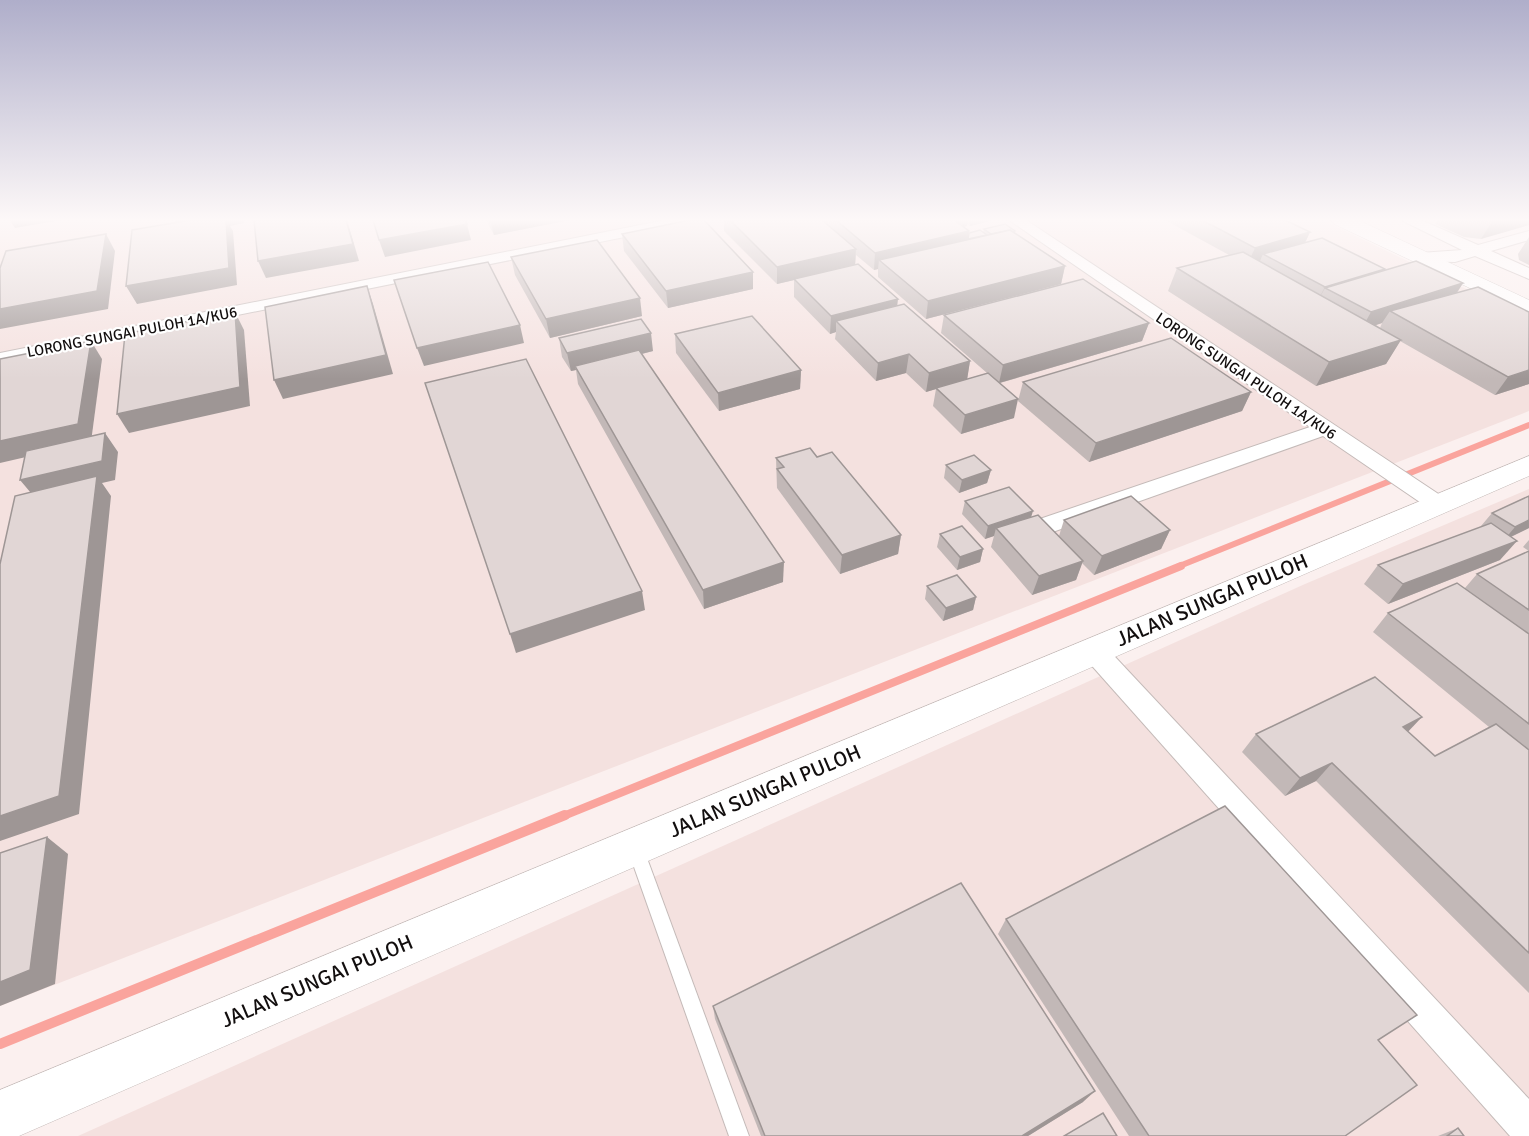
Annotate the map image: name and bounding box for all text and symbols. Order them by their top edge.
street label: LORONG SUNGAI PULOH 1A/KU6 [25,303,239,361]
street label: LORONG SUNGAI PULOH 1A/KU6 [1152,309,1340,443]
street label: JALAN SUNGAI PULOH [1112,548,1312,652]
street label: JALAN SUNGAI PULOH [665,739,865,843]
street label: JALAN SUNGAI PULOH [217,929,417,1033]

